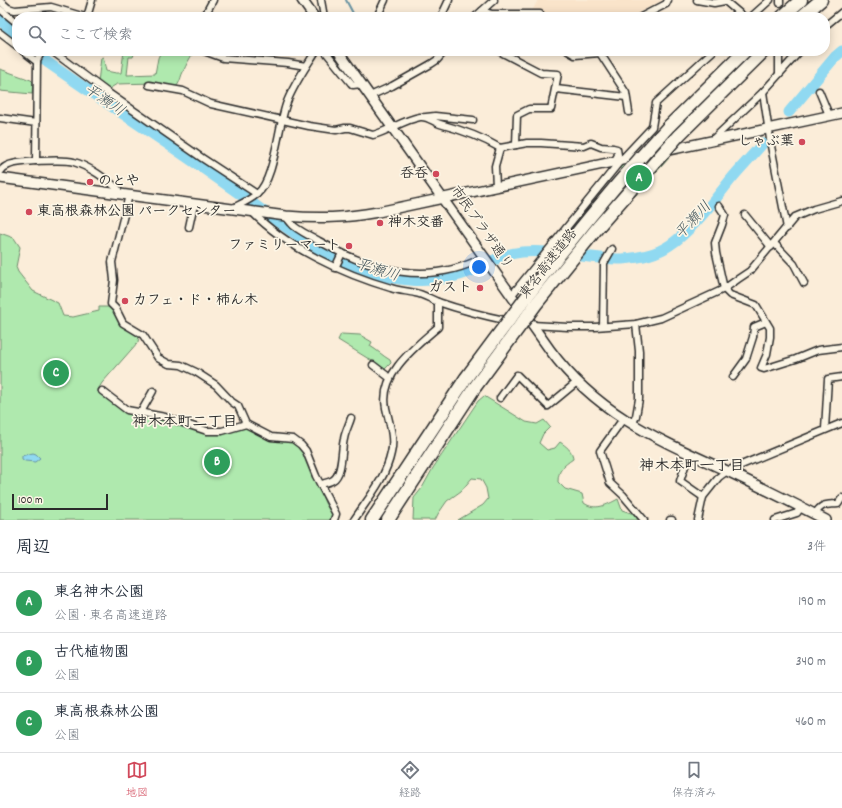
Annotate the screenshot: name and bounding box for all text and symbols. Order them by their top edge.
search box [12,12,830,56]
icon: search [26,23,48,45]
text: ここで検索 [58,25,133,47]
water label: 平瀬川 [79,79,129,123]
place label: しゃぶ葉 [738,132,794,152]
marker: しゃぶ葉 [797,137,807,147]
pin: A [626,163,652,193]
place label: 呑呑 [400,164,428,184]
marker: 呑呑 [431,169,441,179]
place label: のとや [98,172,140,192]
marker: のとや [85,177,95,187]
street label: 市民プラザ通り [445,182,517,274]
water label: 平瀬川 [671,197,717,245]
place label: 東高根森林公園 パークセンター [37,202,236,222]
marker: 東高根森林公園 パークセンター [24,207,34,217]
place label: 神木交番 [388,213,444,233]
marker: 神木交番 [375,218,385,228]
street label: 東名高速道路 [515,225,583,303]
place label: ファミリーマート [228,236,341,256]
marker: ファミリーマート [344,241,354,251]
water label: 平瀬川 [352,254,402,288]
your location [469,257,489,277]
place label: ガスト [429,278,472,298]
marker: ガスト [475,283,485,293]
place label: カフェ・ド・柿ん木 [133,291,258,311]
marker: カフェ・ド・柿ん木 [120,296,130,306]
pin: C [43,358,69,388]
district label: 神木本町二丁目 [132,412,238,434]
pin: B [204,447,230,477]
district label: 神木本町一丁目 [639,456,745,478]
scale bar [12,492,108,511]
text: 100 m [18,493,42,509]
text: 周辺 [16,537,50,561]
text: 3件 [807,538,826,557]
text: 東名神木公園 [54,582,144,604]
text: A [25,593,33,612]
text: 190 m [798,593,826,612]
text: 公園 · 東名高速道路 [54,607,167,626]
text: 古代植物園 [54,642,129,664]
text: B [26,653,32,672]
text: 340 m [796,653,826,672]
text: 公園 [54,667,80,686]
text: 東高根森林公園 [54,702,159,724]
text: C [26,713,32,732]
text: 460 m [795,713,826,732]
text: 公園 [54,727,80,746]
tab: 地図 [126,759,148,802]
tab: 経路 [399,759,421,802]
tab: 保存済み [672,759,716,802]

